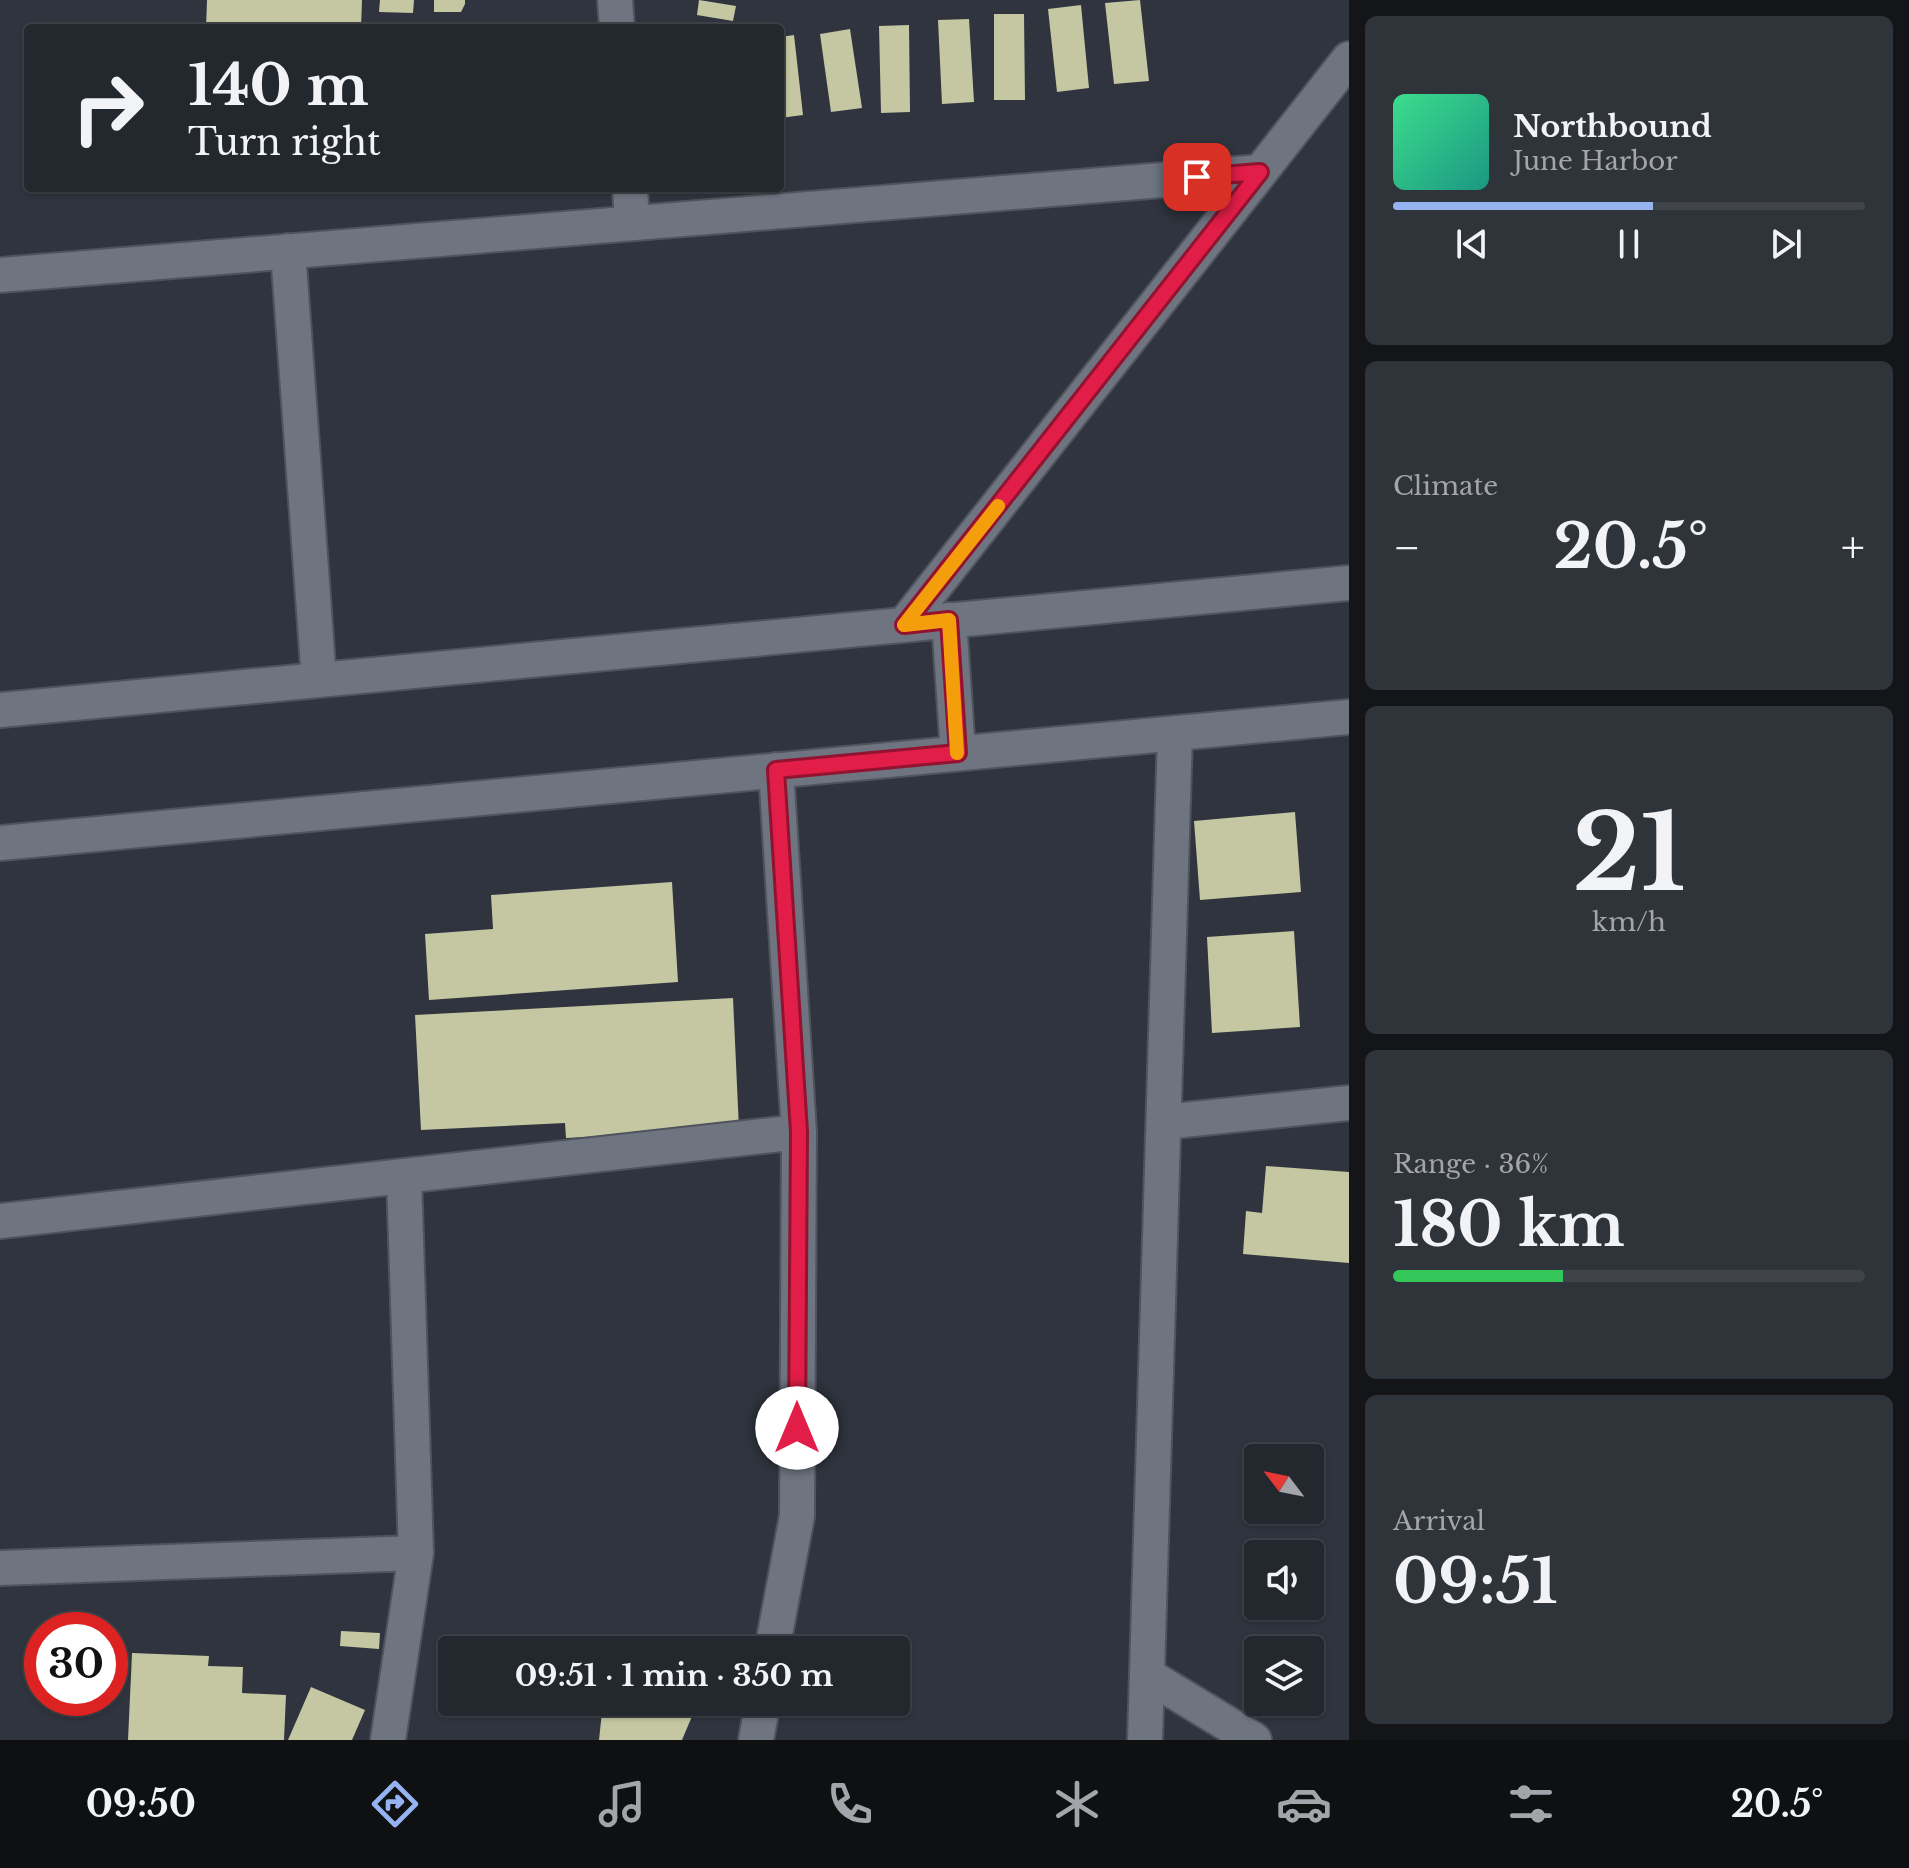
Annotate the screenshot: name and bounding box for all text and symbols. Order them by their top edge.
text: 140 m [188,51,369,120]
icon: right [56,56,160,160]
text: Northbound [1513,108,1712,145]
text: Turn right [188,120,381,165]
pin [1163,143,1231,211]
text: June Harbor [1513,145,1678,177]
icon: arrive [1175,155,1219,199]
icon: previous [1450,222,1494,266]
icon: pause [1607,222,1651,266]
icon: next [1764,222,1808,266]
text: Climate [1393,470,1498,502]
text: 20.5° [1554,510,1708,584]
text: − [1393,520,1421,575]
text: + [1841,520,1865,575]
text: 21 [1572,789,1686,918]
text: km/h [1592,906,1666,938]
text: Range · 36% [1393,1148,1549,1180]
text: 180 km [1393,1188,1625,1262]
position arrow [755,1386,839,1470]
north arrow [1244,1444,1324,1524]
map controls [1244,1444,1324,1716]
text: Arrival [1393,1505,1485,1537]
button: sound [1244,1540,1324,1620]
text: 09:51 [1393,1545,1558,1619]
speed limit sign: 30 [24,1612,128,1716]
button: layers [1244,1636,1324,1716]
text: 09:51 · 1 min · 350 m [515,1657,833,1694]
icon: directions [367,1776,423,1832]
icon: music [594,1776,650,1832]
icon: phone [822,1776,878,1832]
icon: climate [1049,1776,1105,1832]
icon: car [1276,1776,1332,1832]
icon: filters [1503,1776,1559,1832]
text: 09:50 [86,1782,196,1827]
text: 20.5° [1731,1782,1823,1827]

